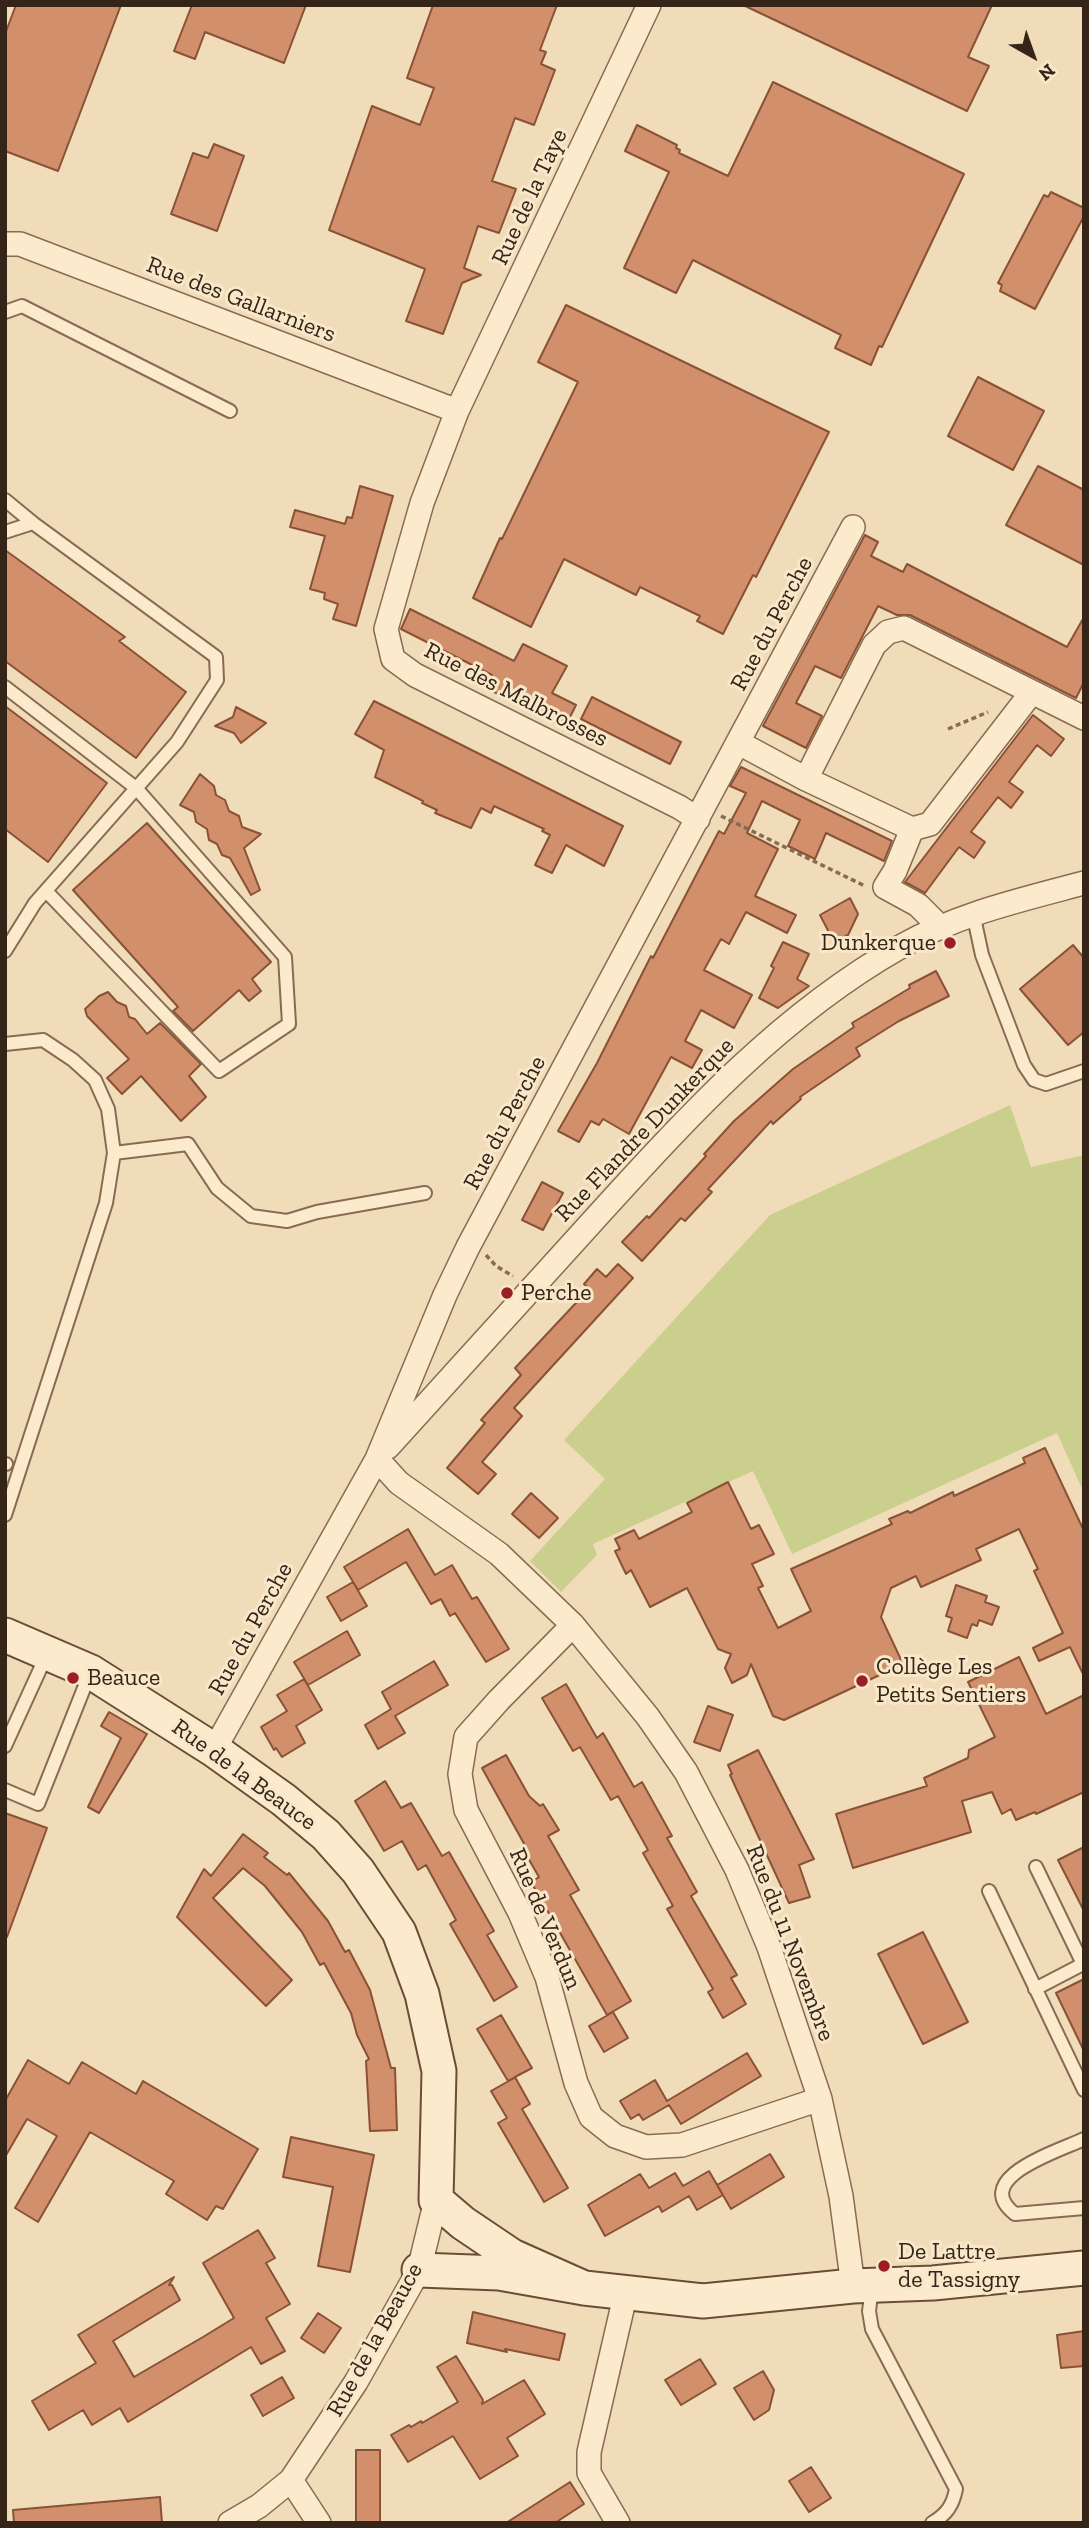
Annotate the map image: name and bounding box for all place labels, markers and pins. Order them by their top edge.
place label: Dunkerque [821,929,936,957]
marker: Dunkerque [942,935,958,951]
place label: Perche [521,1279,591,1307]
marker: Perche [499,1285,515,1301]
place label: Collège Les Petits Sentiers [876,1653,1026,1709]
place label: Beauce [87,1664,160,1692]
marker: Beauce [65,1670,81,1686]
marker: Collège Les Petits Sentiers [854,1673,870,1689]
place label: De Lattre de Tassigny [898,2238,1020,2294]
marker: De Lattre de Tassigny [876,2258,892,2274]

